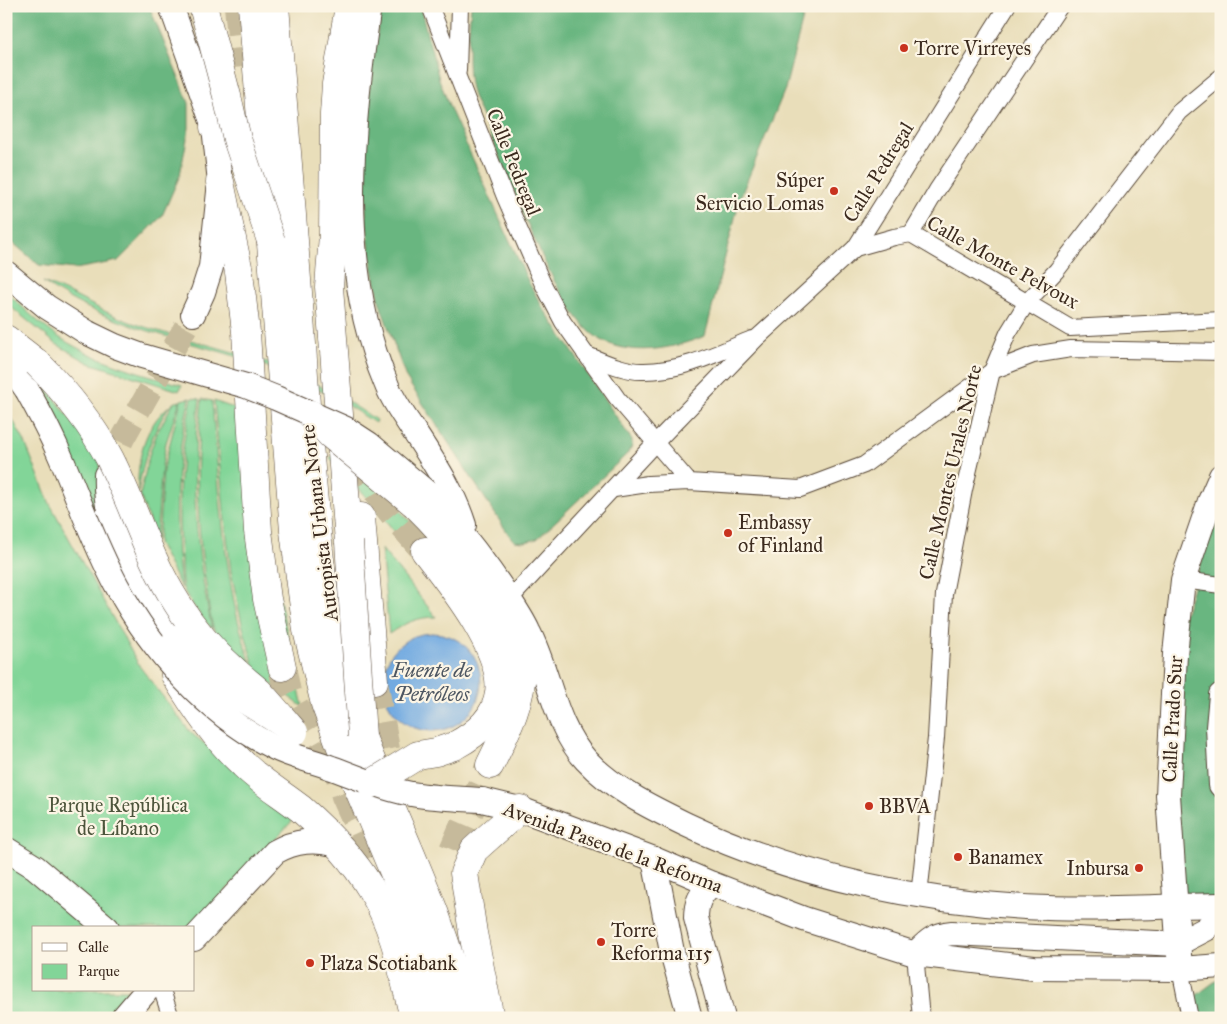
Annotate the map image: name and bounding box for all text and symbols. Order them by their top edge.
place label: Torre Virreyes [914,36,1031,60]
marker: Torre Virreyes [898,42,910,54]
street label: Calle Pedregal [481,105,547,220]
street label: Calle Pedregal [838,117,919,227]
place label: Súper Servicio Lomas [695,168,824,215]
marker: Súper Servicio Lomas [828,185,840,197]
street label: Calle Monte Pelvoux [923,210,1083,314]
street label: Calle Montes Urales Norte [914,362,986,582]
street label: Autopista Urbana Norte [295,423,343,624]
place label: Embassy of Finland [738,510,823,557]
marker: Embassy of Finland [722,527,734,539]
street label: Calle Prado Sur [1157,654,1187,783]
water label: Fuente de Petróleos [391,657,473,707]
park label: Parque República de Líbano [48,793,189,840]
place label: BBVA [879,794,932,818]
street label: Avenida Paseo de la Reforma [499,796,726,898]
marker: BBVA [863,800,875,812]
place label: Banamex [968,845,1043,869]
marker: Banamex [952,851,964,863]
place label: Inbursa [1066,856,1130,880]
marker: Inbursa [1133,862,1145,874]
place label: Torre Reforma 115 [611,918,712,965]
legend [32,926,195,992]
marker: Torre Reforma 115 [595,936,607,948]
text: Calle [78,938,109,956]
place label: Plaza Scotiabank [320,951,457,975]
marker: Plaza Scotiabank [304,957,316,969]
text: Parque [78,962,120,981]

